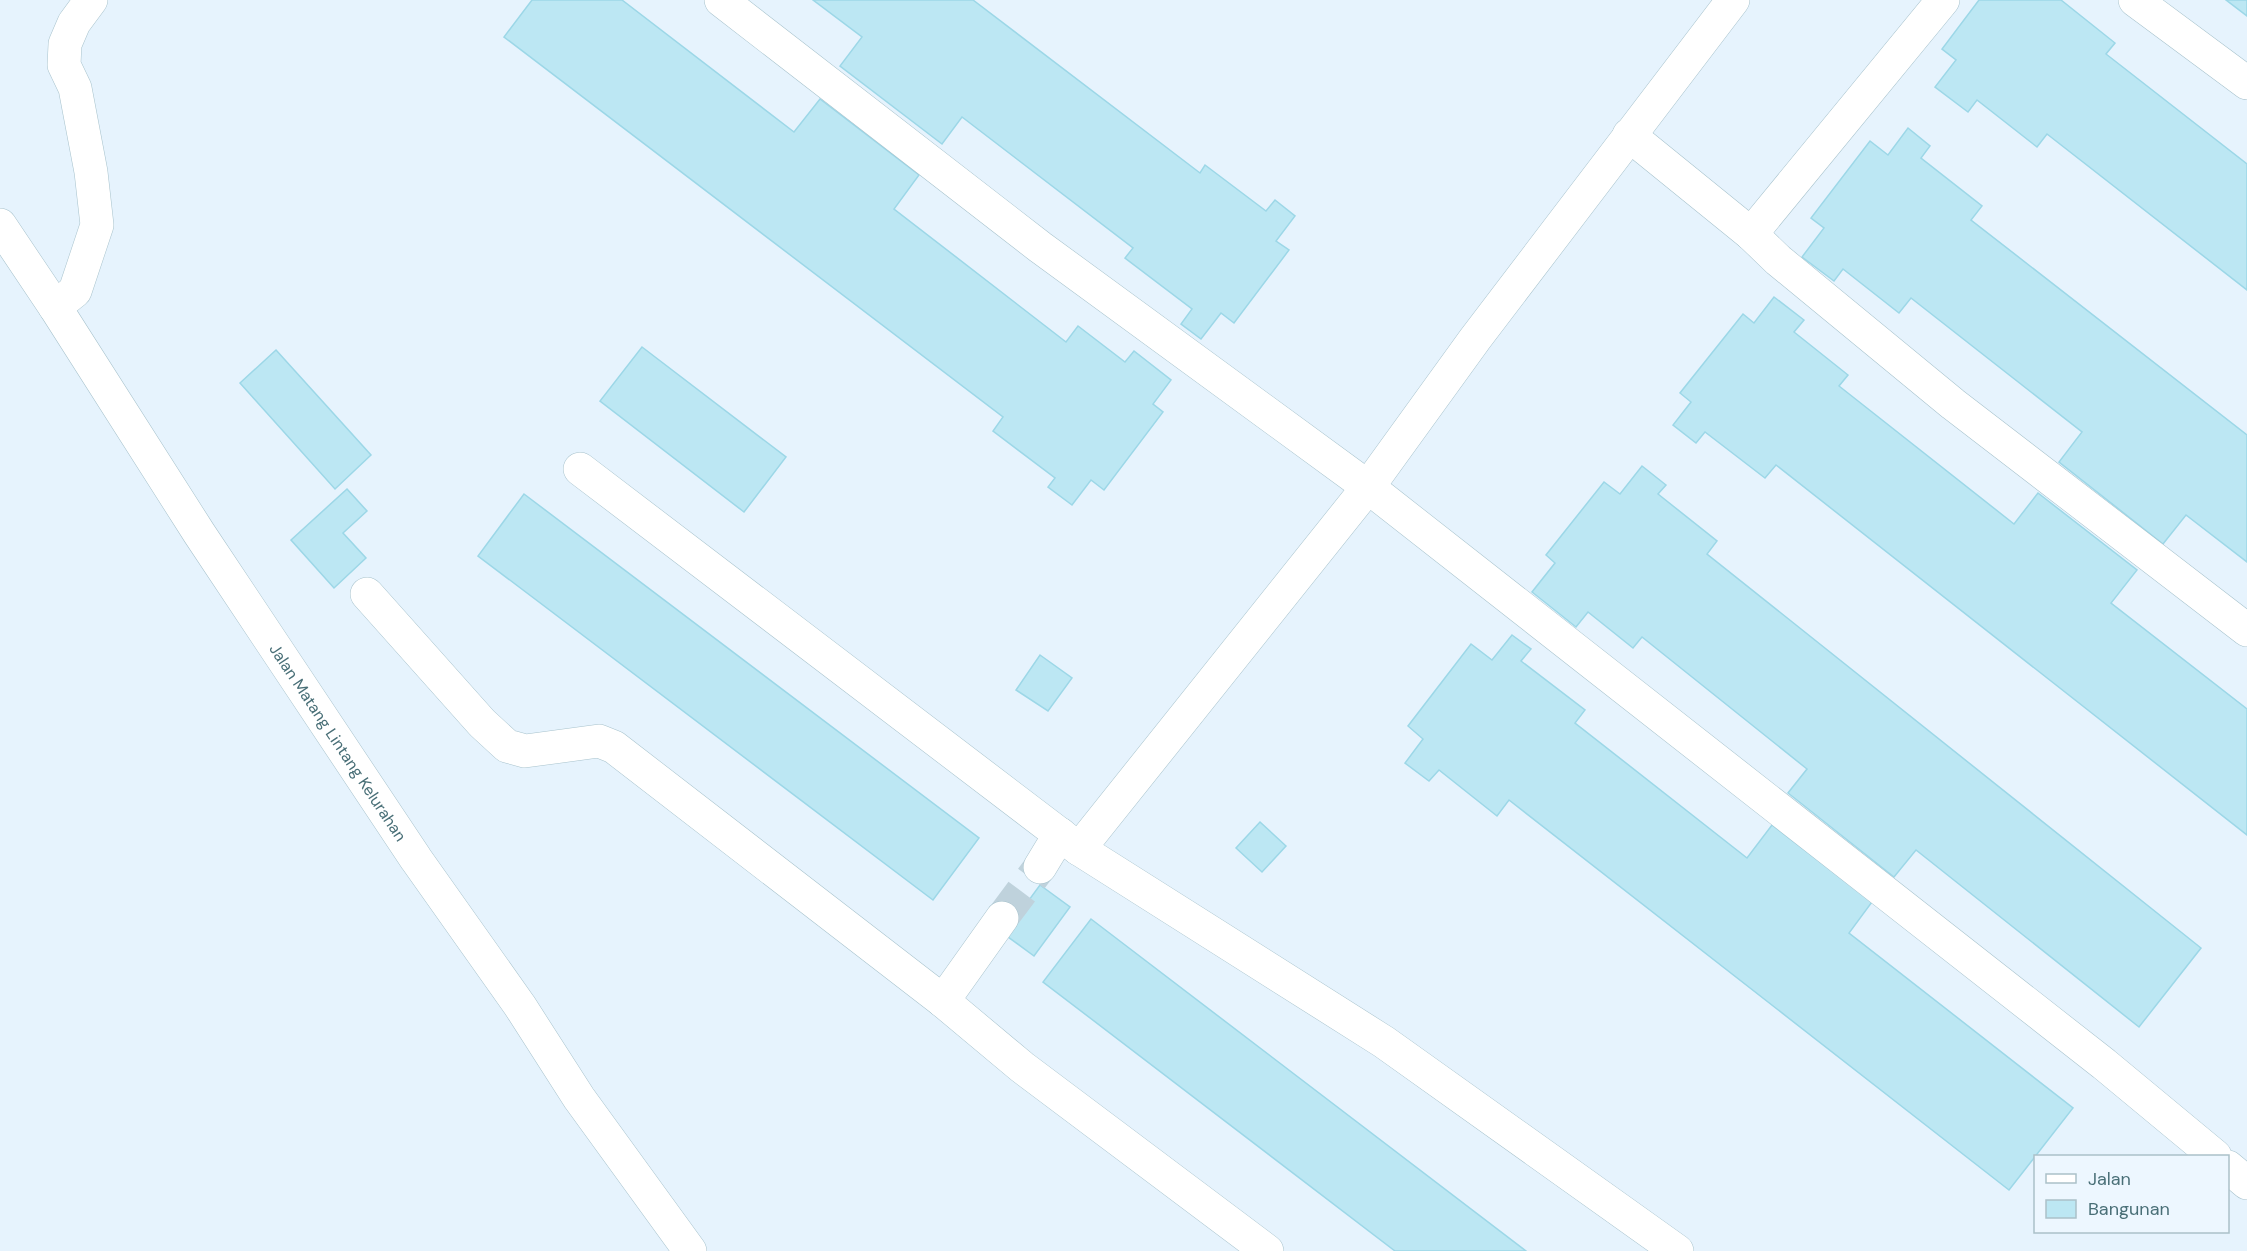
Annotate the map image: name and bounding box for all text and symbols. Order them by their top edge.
street label: Jalan Matang Lintang Kelurahan [265,639,412,845]
legend [2034,1155,2229,1233]
text: Jalan [2088,1167,2131,1191]
text: Bangunan [2088,1197,2170,1221]

